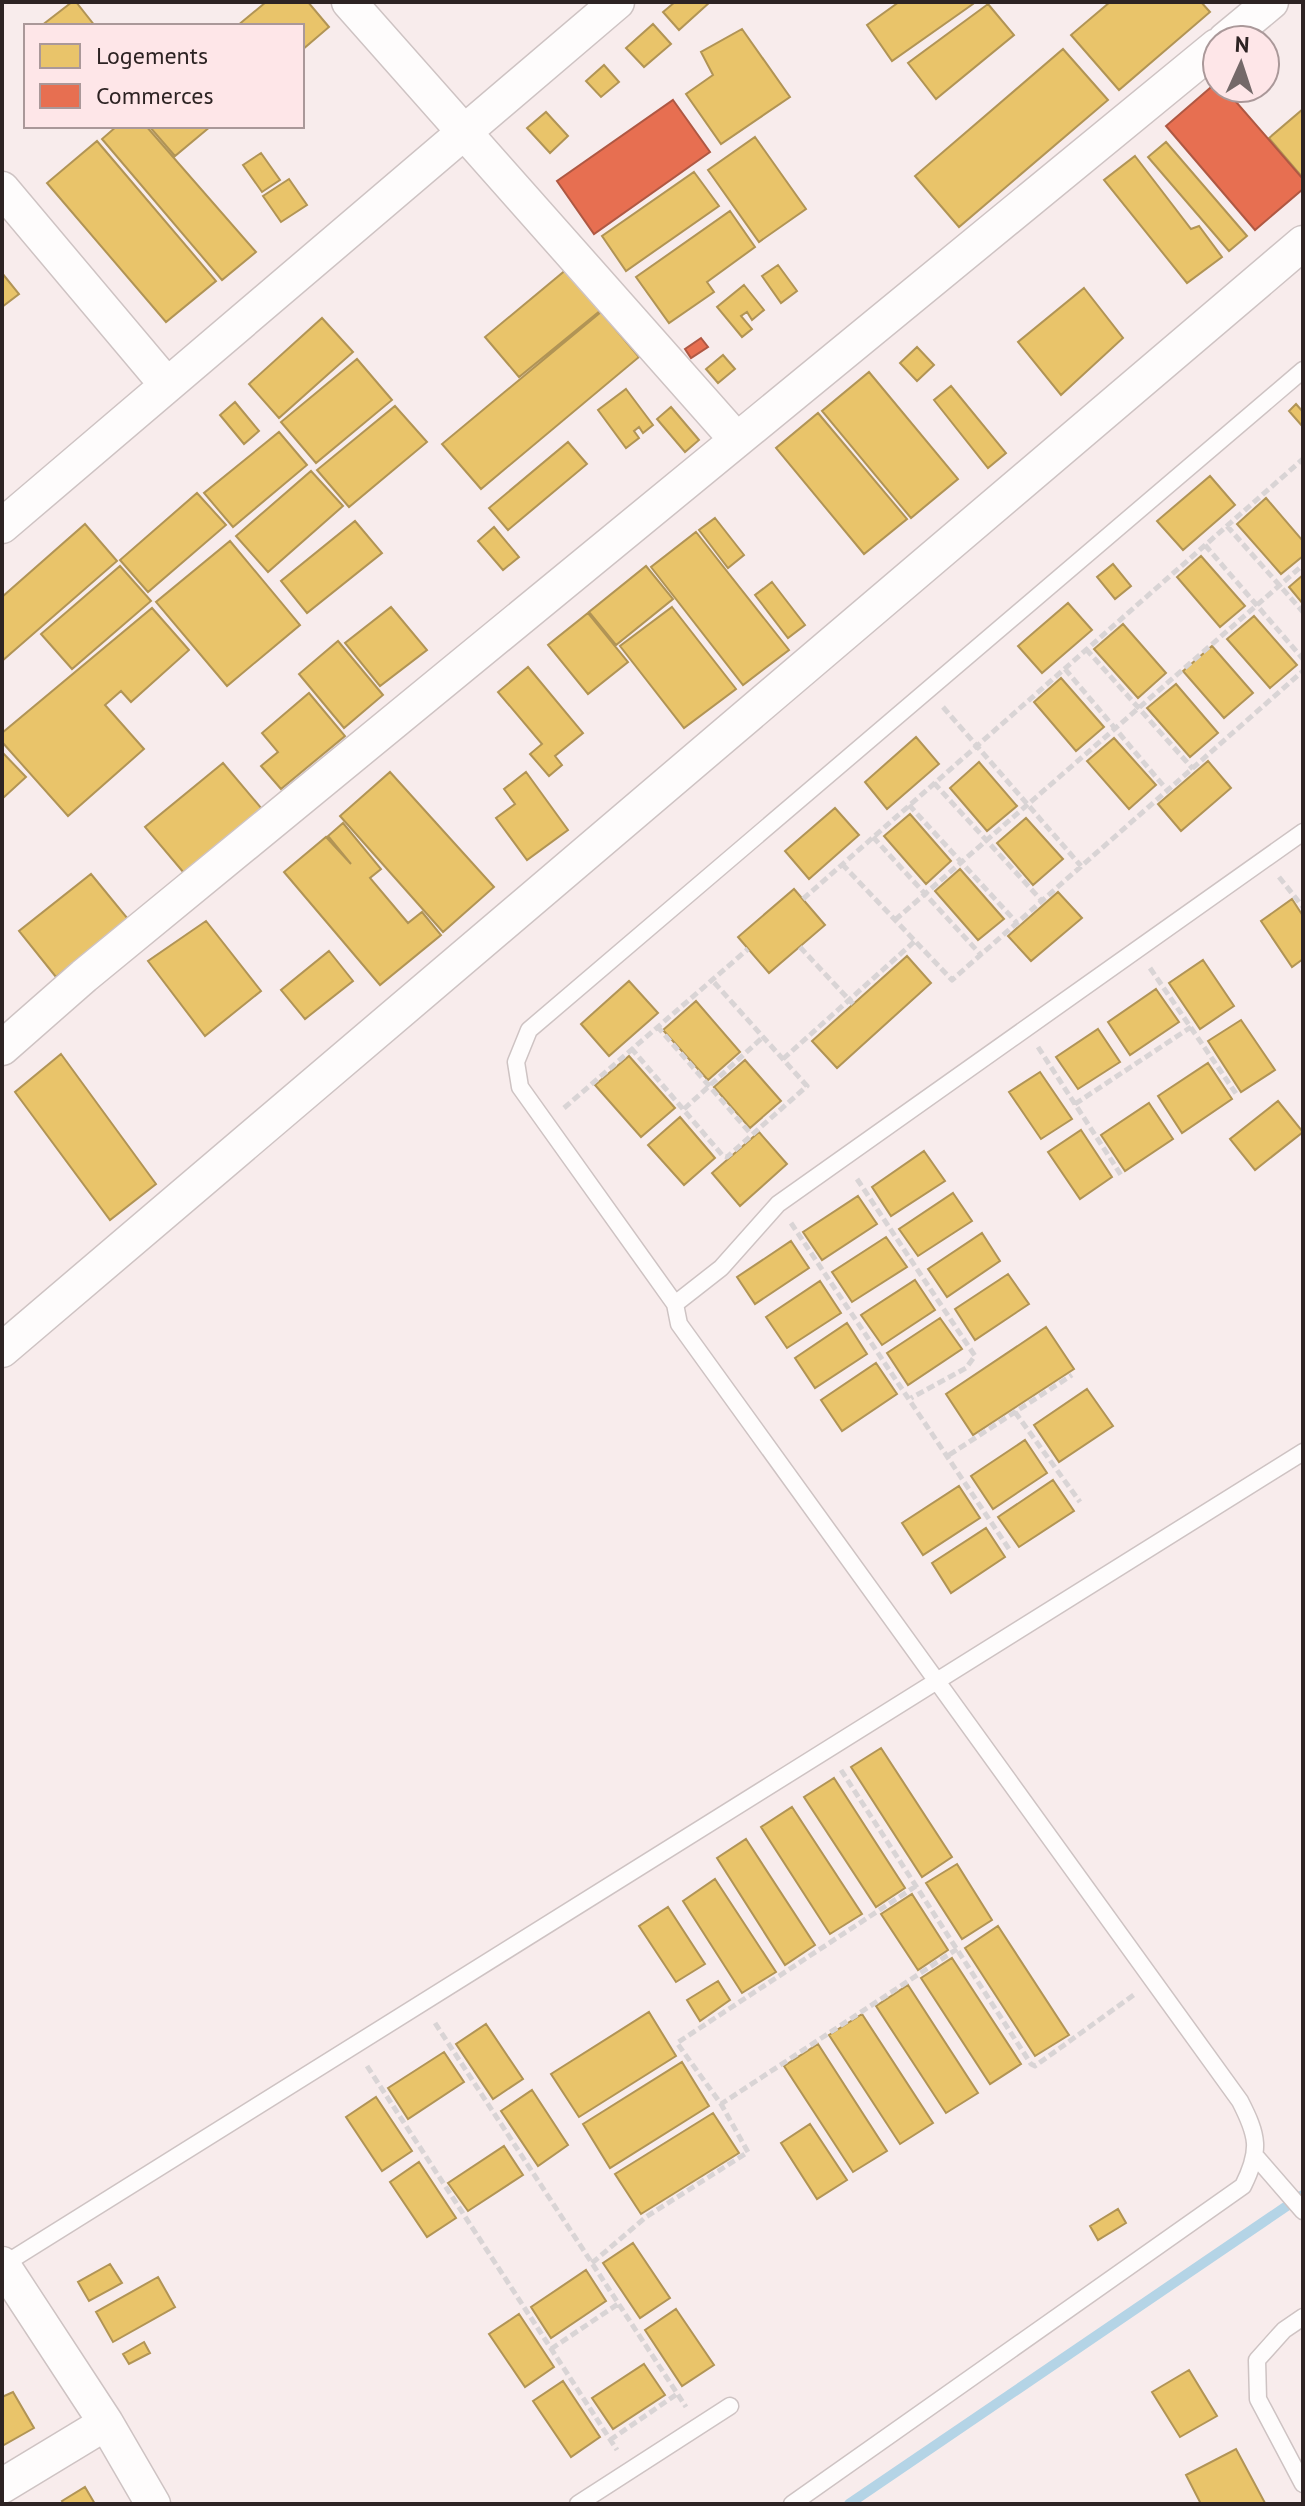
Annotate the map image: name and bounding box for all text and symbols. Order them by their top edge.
legend [24,24,304,128]
north arrow [1201,24,1281,104]
text: N [1234,30,1250,58]
text: Logements [96,40,208,71]
text: Commerces [96,80,214,111]

